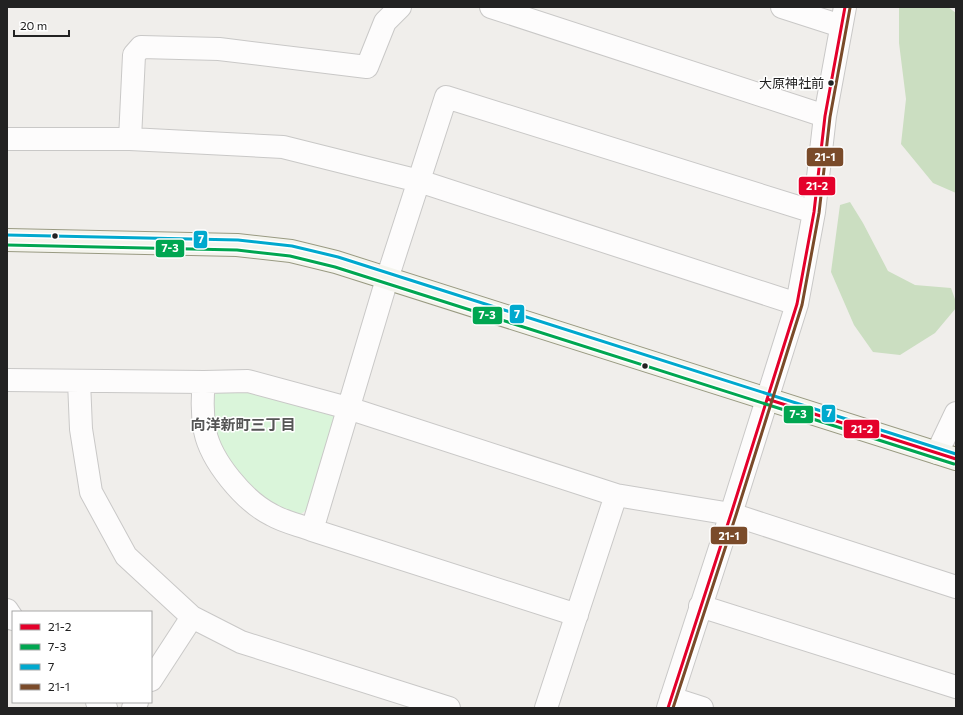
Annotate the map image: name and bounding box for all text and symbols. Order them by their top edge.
scale bar [14,12,69,38]
text: 20 m [20,18,47,32]
place label: 大原神社前 [759,75,824,91]
marker: 大原神社前 [826,78,836,88]
line badge: 21-1 [806,147,844,167]
text: 21-1 [815,150,835,163]
line badge: 21-2 [798,176,836,196]
text: 21-2 [806,179,828,192]
line badge: 7 [193,230,208,249]
unlabelled marker [50,231,60,241]
text: 7 [198,232,204,245]
line badge: 7-3 [155,239,185,258]
text: 7-3 [161,241,179,254]
line badge: 7 [509,304,525,324]
line badge: 7-3 [472,306,503,325]
text: 7 [514,307,520,320]
text: 7-3 [478,308,496,321]
unlabelled marker [640,361,650,371]
line badge: 7 [821,404,836,423]
line badge: 7-3 [783,405,814,424]
text: 7 [826,406,832,419]
text: 7-3 [789,407,807,420]
district label: 向洋新町三丁目 [190,415,296,433]
line badge: 21-2 [843,419,880,439]
text: 21-2 [851,422,873,435]
line badge: 21-1 [710,526,748,545]
text: 21-1 [719,529,739,542]
legend [12,611,152,703]
text: 21-2 [48,619,72,633]
text: 7-3 [48,639,66,653]
text: 7 [48,659,54,673]
text: 21-1 [48,679,70,693]

